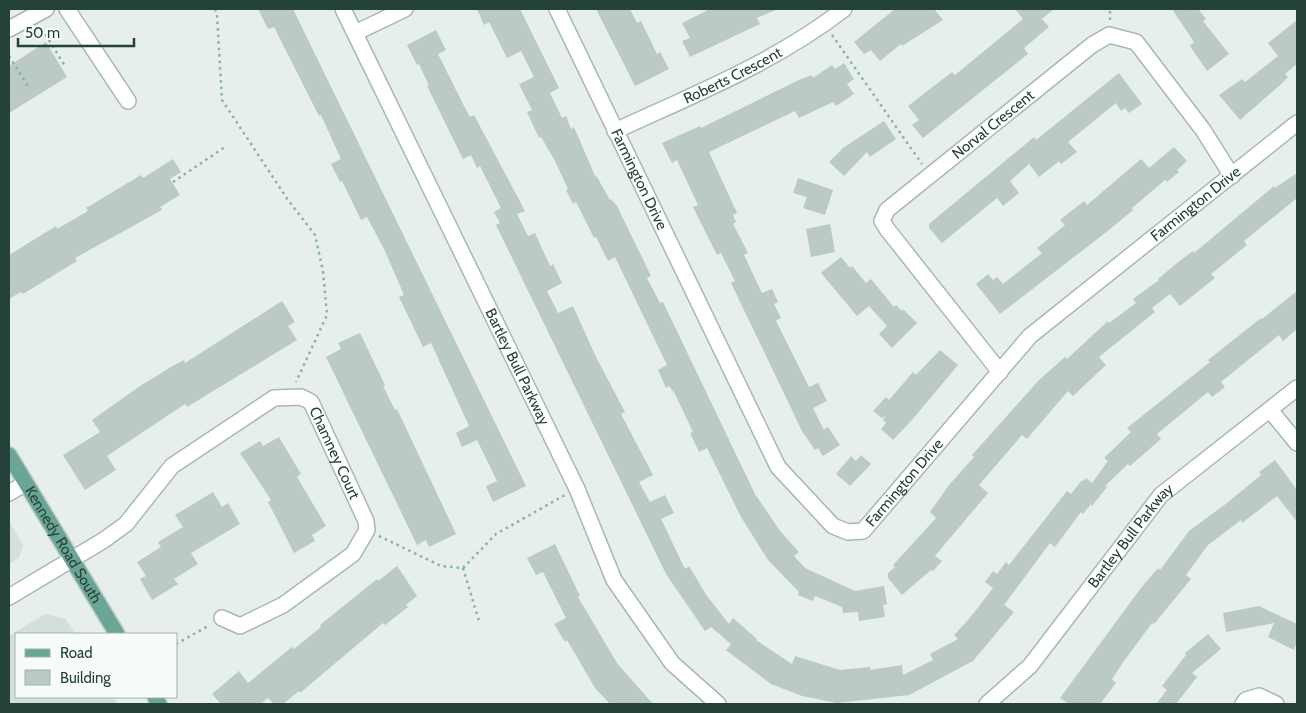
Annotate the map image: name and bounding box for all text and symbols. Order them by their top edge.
scale bar [18,15,134,47]
text: 50 m [25,24,60,42]
street label: Roberts Crescent [681,43,785,108]
street label: Norval Crescent [948,86,1038,163]
street label: Farmington Drive [607,126,671,233]
street label: Farmington Drive [1147,162,1244,245]
street label: Bartley Bull Parkway [481,305,554,428]
street label: Chamney Court [305,404,364,502]
street label: Farmington Drive [862,435,947,530]
street label: Bartley Bull Parkway [1084,480,1177,591]
street label: Kennedy Road South [21,483,105,607]
legend [15,633,178,698]
text: Road [60,644,93,662]
text: Building [60,669,111,687]

